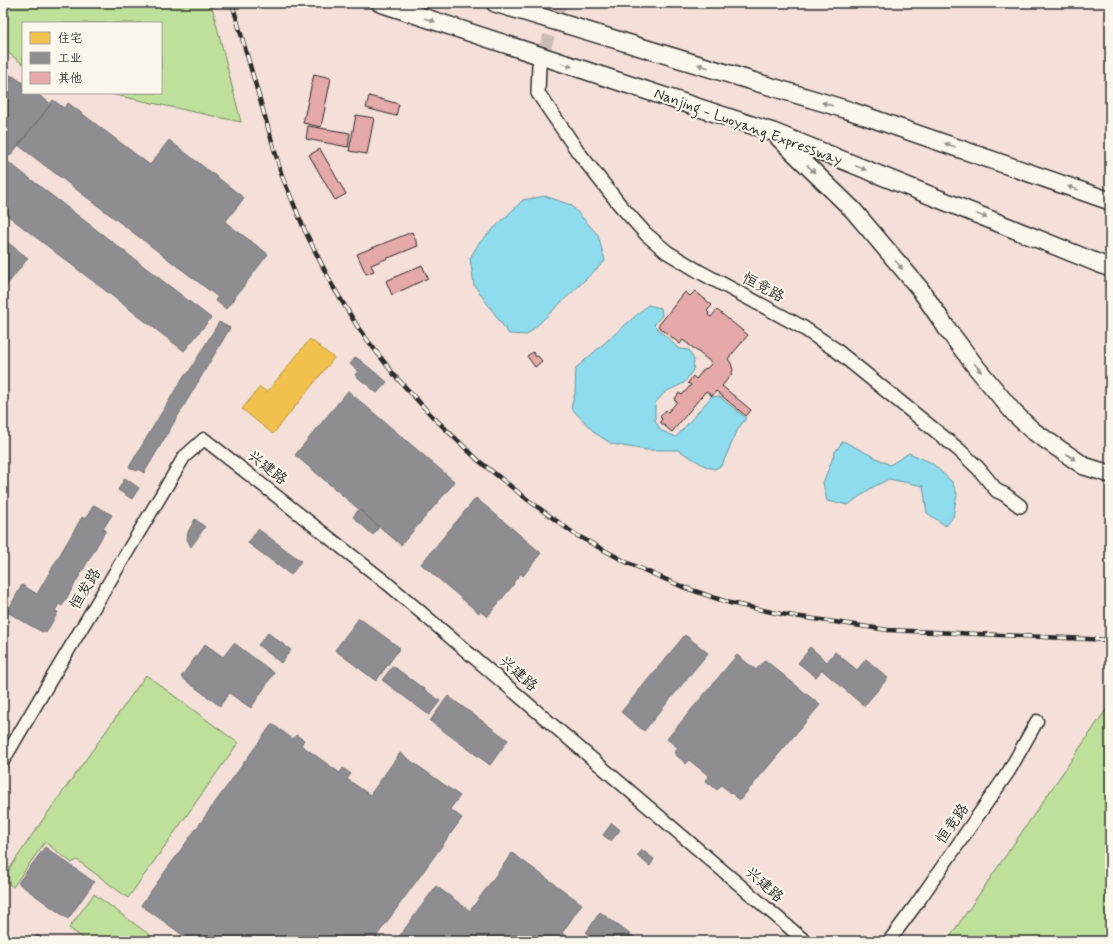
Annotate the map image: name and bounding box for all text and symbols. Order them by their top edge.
one-way arrow [424,17,436,23]
legend [22,22,162,94]
text: 住宅 [58,31,82,47]
text: 工业 [58,51,82,67]
one-way arrow [561,62,573,68]
one-way arrow [696,63,708,69]
text: 其他 [58,71,82,87]
street label: Nanjing - Luoyang Expressway [651,84,845,171]
one-way arrow [821,101,833,107]
one-way arrow [944,142,956,148]
one-way arrow [806,164,816,174]
one-way arrow [856,165,868,171]
one-way arrow [1067,185,1079,191]
one-way arrow [976,214,988,220]
one-way arrow [895,259,904,270]
street label: 恒竞路 [738,269,788,307]
one-way arrow [973,363,982,374]
street label: 兴建路 [243,446,291,490]
one-way arrow [1066,453,1076,461]
street label: 恒发路 [66,565,106,613]
street label: 兴建路 [494,652,542,696]
street label: 恒竞路 [932,800,974,848]
street label: 兴建路 [740,863,788,907]

